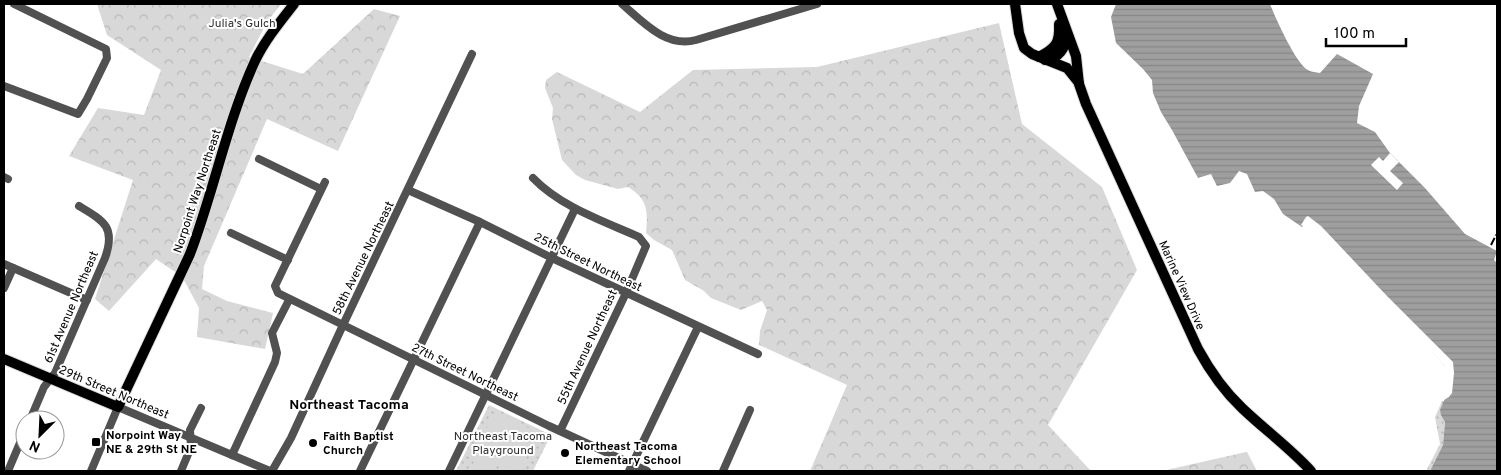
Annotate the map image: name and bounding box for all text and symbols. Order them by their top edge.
scale bar [1326,15,1406,47]
park label: Julia's Gulch [208,16,276,32]
text: 100 m [1334,25,1375,44]
street label: Norpoint Way Northeast [170,127,226,255]
street label: 58th Avenue Northeast [329,199,398,318]
street label: 25th Street Northeast [531,230,644,296]
street label: Marine View Drive [1154,238,1208,333]
street label: 61st Avenue Northeast [41,249,103,366]
street label: 55th Avenue Northeast [554,287,622,408]
street label: 27th Street Northeast [409,340,521,406]
street label: 29th Street Northeast [56,362,171,423]
district label: Northeast Tacoma [289,397,409,414]
north arrow [15,410,65,460]
place label: Norpoint Way NE & 29th St NE [106,428,197,458]
place label: Faith Baptist Church [323,429,394,459]
park label: Northeast Tacoma Playground [454,429,552,459]
text: N [27,436,43,455]
marker: Norpoint Way NE & 29th St NE [90,436,102,448]
marker: Faith Baptist Church [307,437,319,449]
place label: Northeast Tacoma Elementary School [575,439,681,469]
marker: Northeast Tacoma Elementary School [559,447,571,459]

